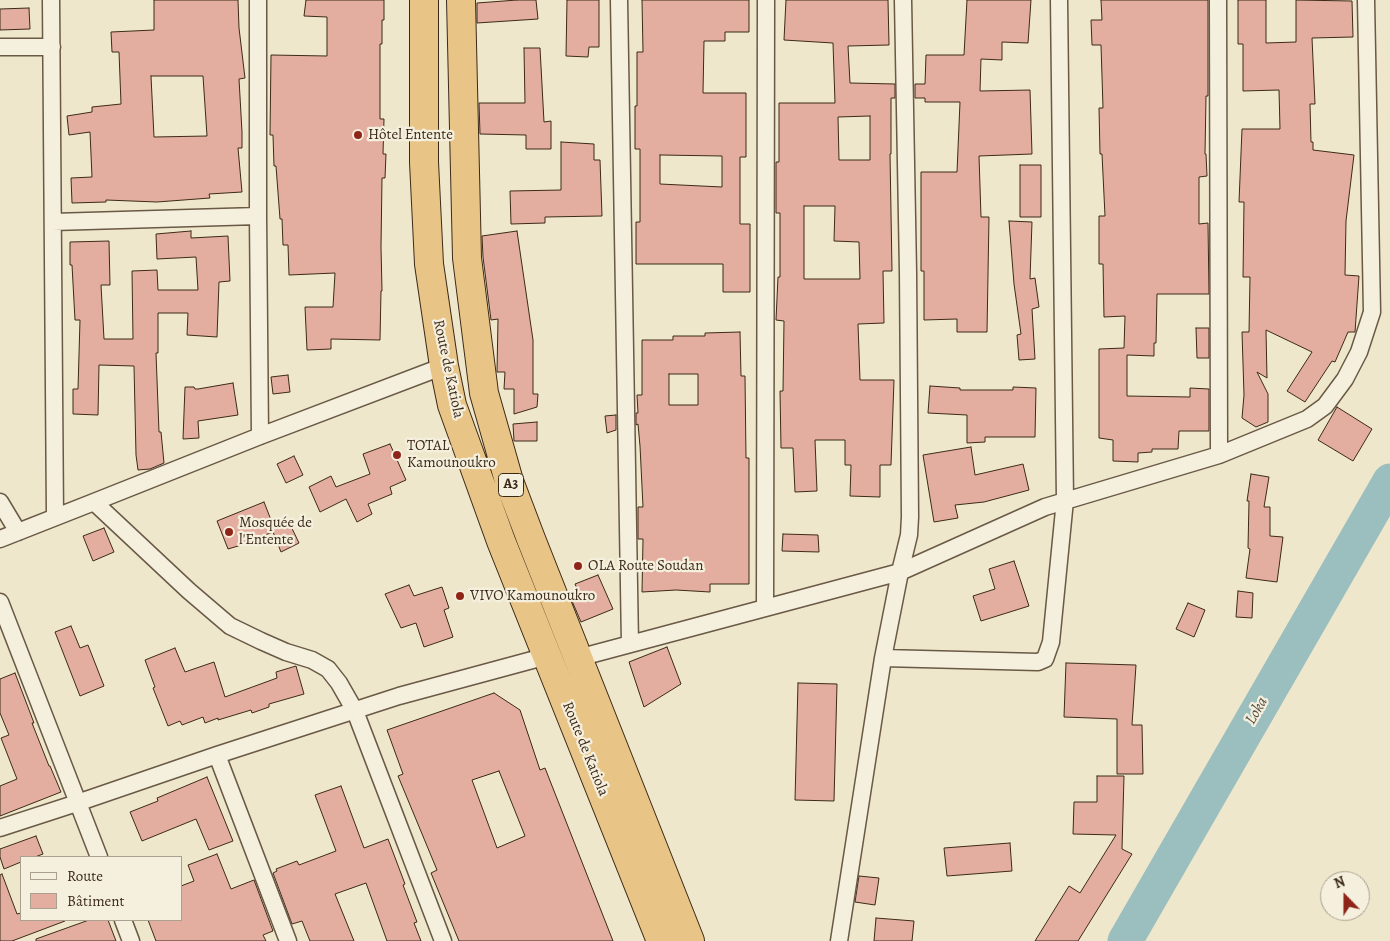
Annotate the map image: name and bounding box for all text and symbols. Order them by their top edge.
place label: Hôtel Entente [368,126,453,144]
marker: Hôtel Entente [352,129,364,141]
street label: Route de Katiola [429,318,467,420]
place label: TOTAL Kamounoukro [407,437,496,472]
marker: TOTAL Kamounoukro [391,449,403,461]
road number: A3 [498,474,524,496]
place label: Mosquée de l'Entente [239,514,312,549]
marker: Mosquée de l'Entente [223,526,235,538]
place label: OLA Route Soudan [588,557,704,575]
marker: OLA Route Soudan [572,560,584,572]
place label: VIVO Kamounoukro [470,587,595,605]
marker: VIVO Kamounoukro [454,590,466,602]
water label: Loka [1242,694,1272,728]
street label: Route de Katiola [558,699,612,799]
legend [20,856,182,921]
text: Route [67,866,103,886]
north arrow [1320,871,1370,921]
text: N [1331,872,1348,893]
text: Bâtiment [67,891,125,911]

